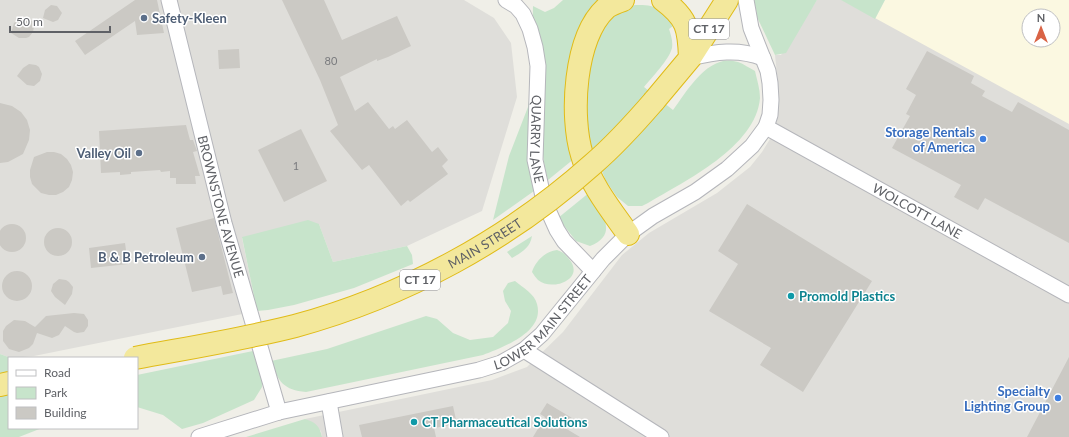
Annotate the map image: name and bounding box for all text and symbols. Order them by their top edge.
scale bar [10,8,110,34]
north arrow [1021,8,1061,48]
place label: Safety-Kleen [152,10,227,26]
text: N [1037,11,1045,24]
marker: Safety-Kleen [139,13,149,23]
text: 50 m [16,14,43,29]
road number: CT 17 [689,19,729,39]
house number: 80 [325,54,338,67]
street label: QUARRY LANE [527,95,548,185]
place label: Storage Rentals of America [885,124,975,155]
street label: BROWNSTONE AVENUE [195,134,248,280]
marker: Storage Rentals of America [978,134,988,144]
place label: Valley Oil [76,145,131,161]
marker: Valley Oil [134,148,144,158]
house number: 1 [293,159,299,172]
street label: WOLCOTT LANE [870,180,965,242]
street label: MAIN STREET [445,214,525,272]
place label: B & B Petroleum [98,249,194,265]
marker: B & B Petroleum [197,252,207,262]
road number: CT 17 [400,270,440,290]
street label: LOWER MAIN STREET [491,271,595,373]
place label: Promold Plastics [799,288,895,304]
marker: Promold Plastics [786,291,796,301]
legend [8,357,138,429]
text: Road [44,365,71,380]
place label: Specialty Lighting Group [964,383,1050,414]
text: Park [44,385,68,400]
marker: Specialty Lighting Group [1053,393,1063,403]
text: Building [44,405,87,420]
place label: CT Pharmaceutical Solutions [422,414,588,430]
marker: CT Pharmaceutical Solutions [409,417,419,427]

